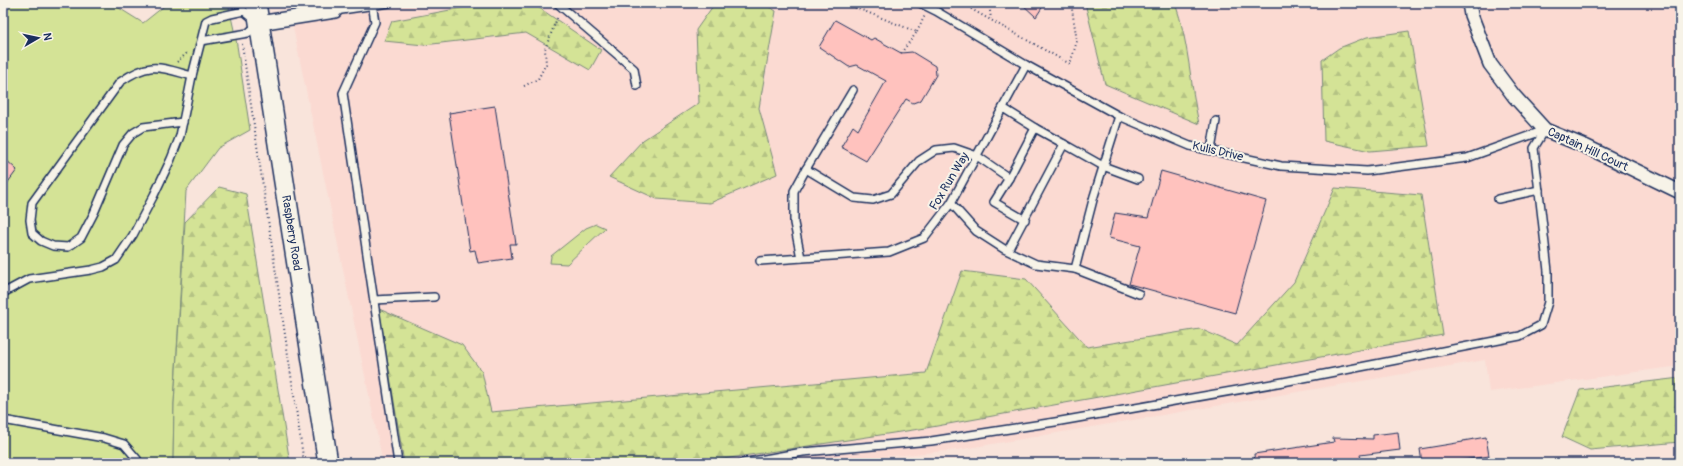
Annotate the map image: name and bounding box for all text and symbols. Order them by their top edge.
north arrow [18,18,58,58]
text: N [40,32,54,42]
street label: Captain Hill Court [1545,124,1631,175]
street label: Kulis Drive [1191,138,1245,165]
street label: Fox Run Way [926,150,973,213]
street label: Raspberry Road [278,194,305,272]

